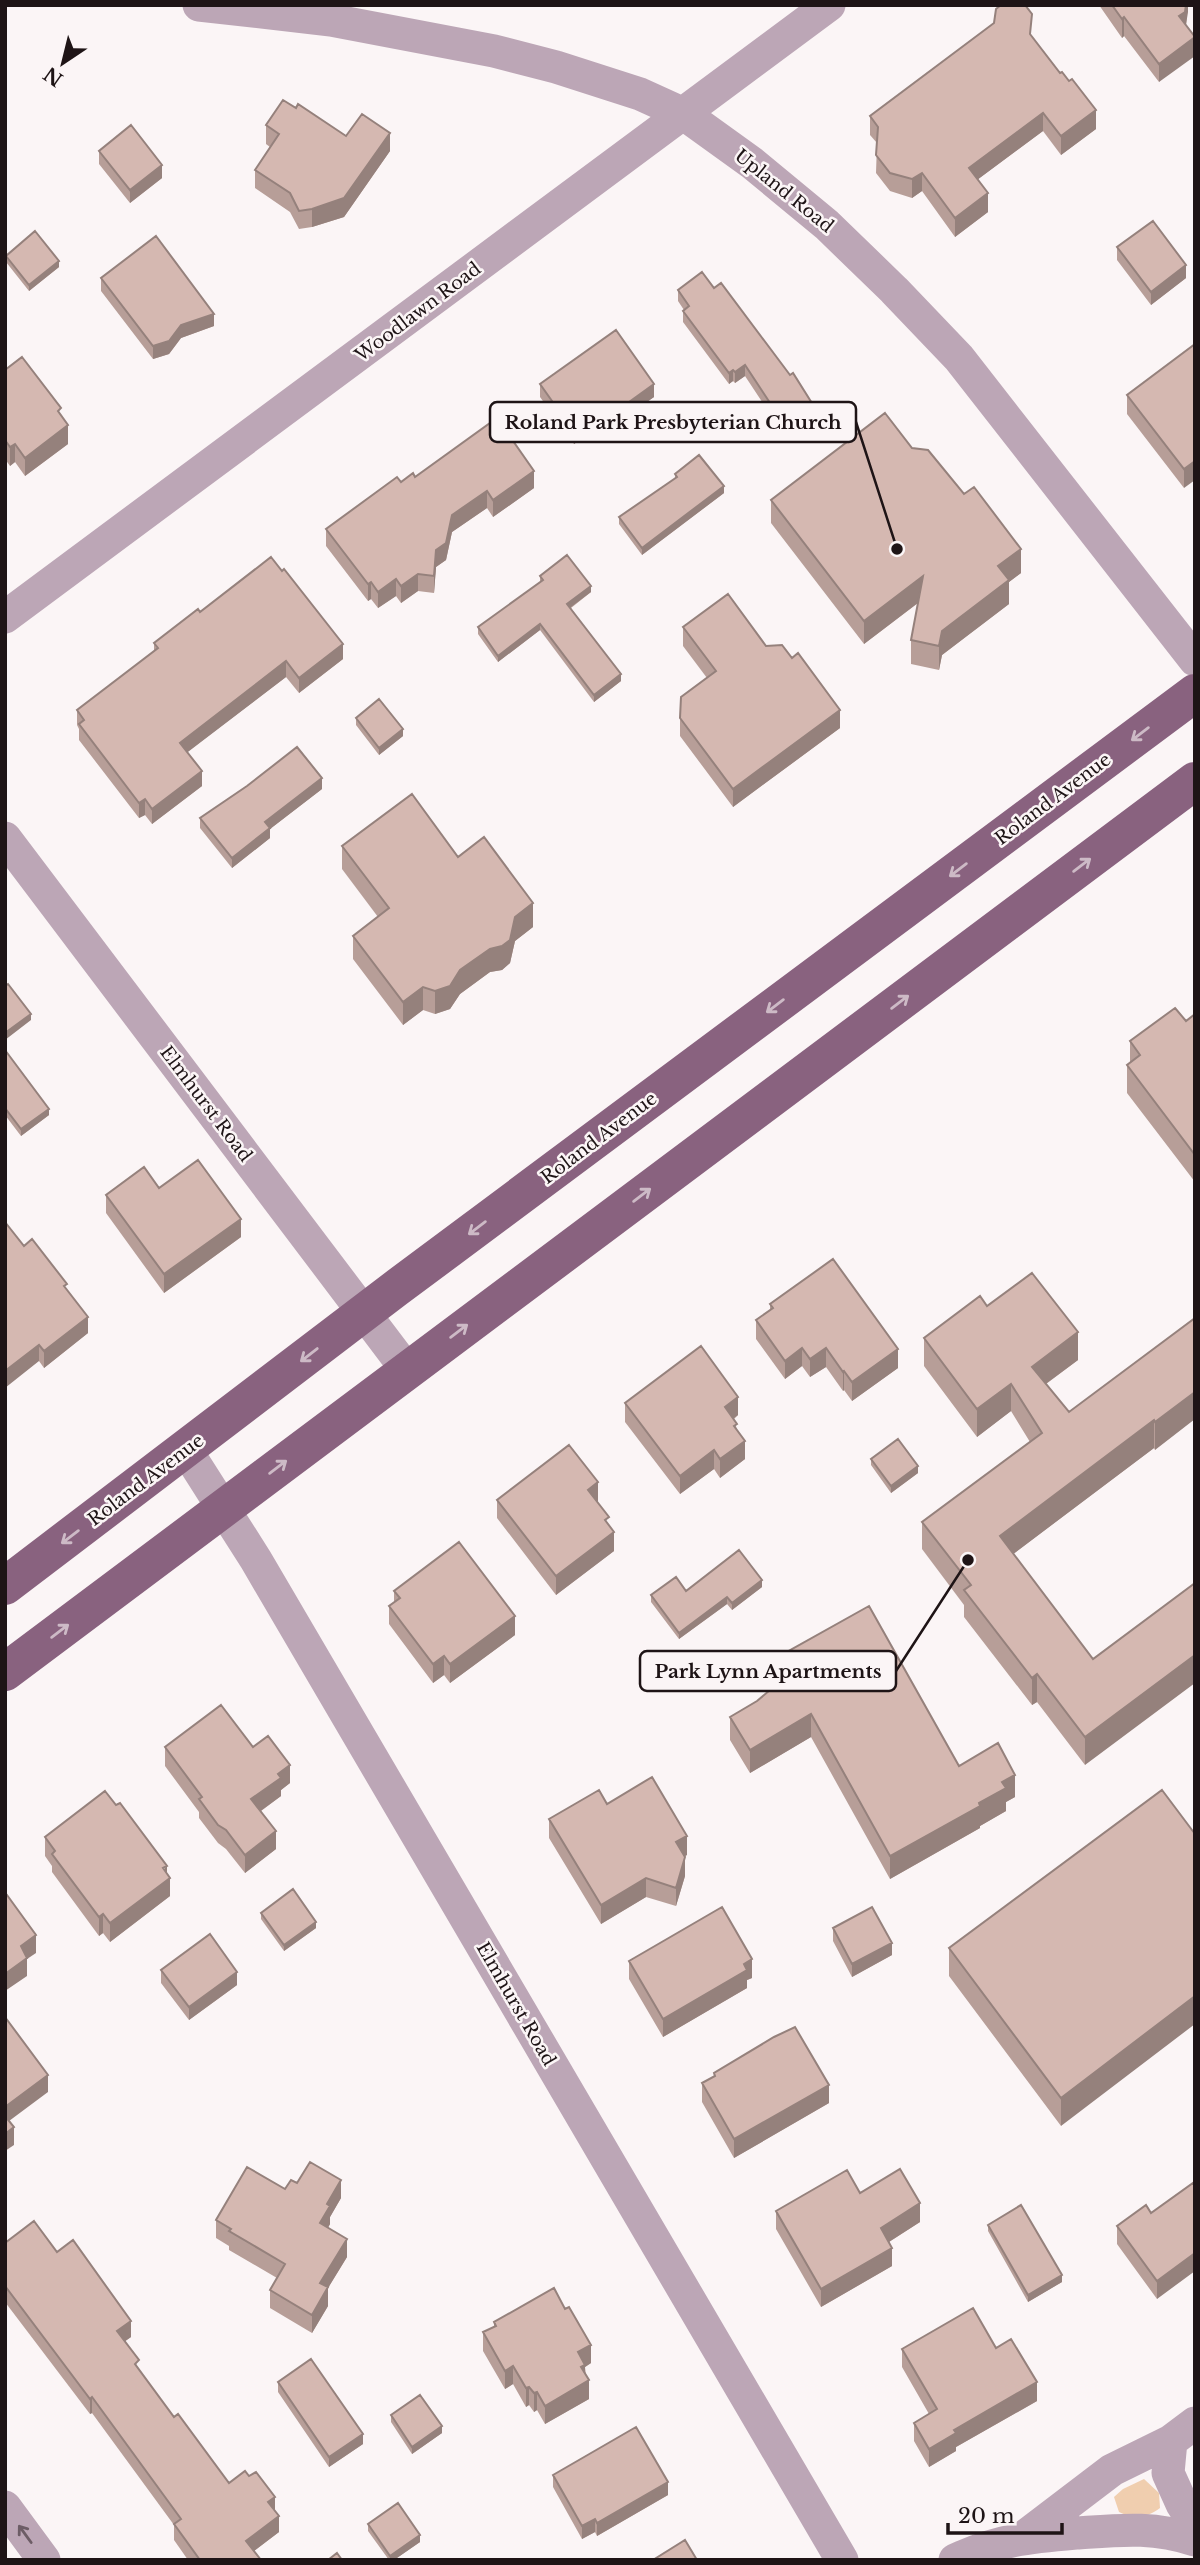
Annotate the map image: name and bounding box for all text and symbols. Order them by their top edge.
north arrow [28,28,98,98]
text: N [40,62,67,91]
street label: Upland Road [730,144,838,238]
street label: Woodlawn Road [350,258,485,367]
callout: Roland Park Presbyterian Church [490,402,856,442]
text: Roland Park Presbyterian Church [504,411,842,434]
one-way arrow [1131,727,1150,741]
street label: Roland Avenue [991,748,1115,850]
one-way arrow [1072,858,1091,873]
one-way arrow [948,862,967,877]
one-way arrow [890,994,909,1009]
one-way arrow [766,999,785,1013]
street label: Elmhurst Road [155,1042,257,1166]
street label: Roland Avenue [537,1087,661,1189]
one-way arrow [632,1187,651,1202]
one-way arrow [468,1220,487,1235]
one-way arrow [450,1323,468,1338]
one-way arrow [301,1347,319,1362]
street label: Roland Avenue [84,1429,208,1531]
one-way arrow [268,1460,286,1475]
one-way arrow [61,1530,80,1545]
one-way arrow [50,1624,69,1638]
callout: Park Lynn Apartments [640,1651,896,1691]
text: Park Lynn Apartments [654,1660,882,1683]
street label: Elmhurst Road [472,1938,560,2070]
scale bar [948,2492,1062,2536]
text: 20 m [958,2503,1015,2529]
one-way arrow [17,2525,32,2543]

